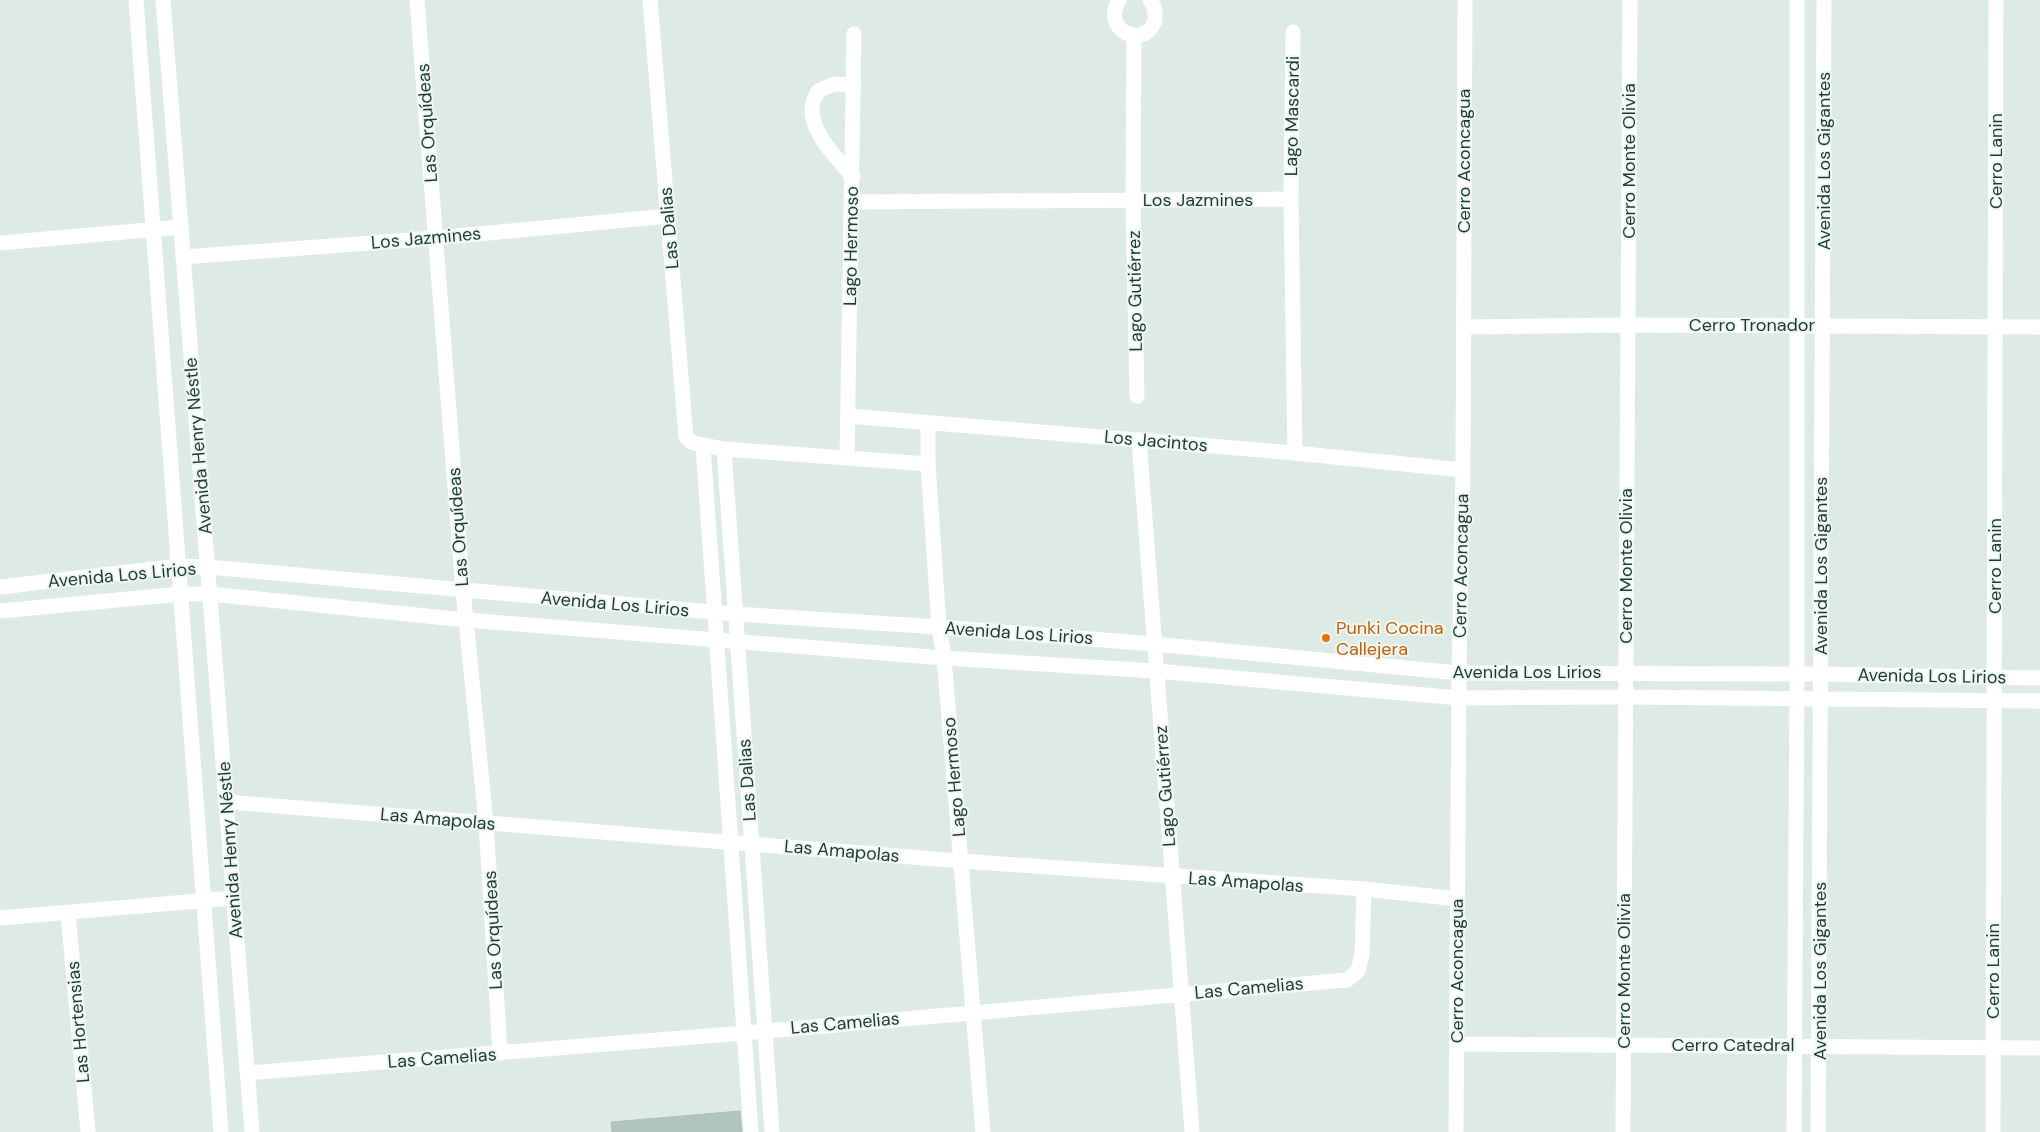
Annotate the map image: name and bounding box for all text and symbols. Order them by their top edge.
street label: Lago Mascardi [1279,56,1305,176]
street label: Las Orquídeas [411,63,443,183]
street label: Avenida Los Gigantes [1812,72,1836,250]
street label: Cerro Monte Olivia [1617,83,1641,239]
street label: Cerro Aconcagua [1452,89,1476,233]
street label: Cerro Lanin [1984,113,2008,209]
street label: Las Dalias [653,186,685,270]
street label: Lago Hermoso [838,186,864,306]
street label: Los Jazmines [1143,188,1253,212]
street label: Los Jazmines [370,221,482,255]
street label: Lago Gutiérrez [1122,230,1148,352]
street label: Cerro Tronador [1689,313,1816,337]
street label: Avenida Henry Néstle [178,356,218,536]
street label: Los Jacintos [1103,425,1209,457]
street label: Las Orquídeas [442,467,474,587]
street label: Avenida Los Gigantes [1809,477,1833,655]
street label: Cerro Monte Olivia [1614,488,1638,644]
street label: Cerro Aconcagua [1448,494,1474,638]
street label: Cerro Lanin [1983,518,2007,614]
street label: Avenida Los Lirios [47,557,197,593]
street label: Avenida Los Lirios [540,586,690,622]
street label: Avenida Los Lirios [944,616,1094,650]
place label: Punki Cocina Callejera [1336,616,1444,661]
marker: Punki Cocina Callejera [1320,632,1332,644]
street label: Avenida Los Lirios [1453,660,1601,684]
street label: Avenida Los Lirios [1857,663,2007,689]
street label: Lago Hermoso [937,716,971,838]
street label: Lago Gutiérrez [1149,725,1181,847]
street label: Las Dalias [732,738,762,822]
street label: Avenida Henry Néstle [212,761,248,939]
street label: Las Amapolas [379,802,497,836]
street label: Las Amapolas [783,834,901,868]
street label: Las Amapolas [1187,866,1305,898]
street label: Las Orquídeas [478,870,508,990]
street label: Avenida Los Gigantes [1808,882,1832,1060]
street label: Cerro Monte Olivia [1612,893,1636,1049]
street label: Cerro Aconcagua [1445,899,1469,1043]
street label: Cerro Lanin [1981,923,2005,1019]
street label: Las Hortensias [61,960,95,1084]
street label: Las Camelias [1194,971,1304,1005]
street label: Las Camelias [790,1006,900,1040]
street label: Cerro Catedral [1672,1033,1794,1057]
street label: Las Camelias [387,1042,497,1074]

